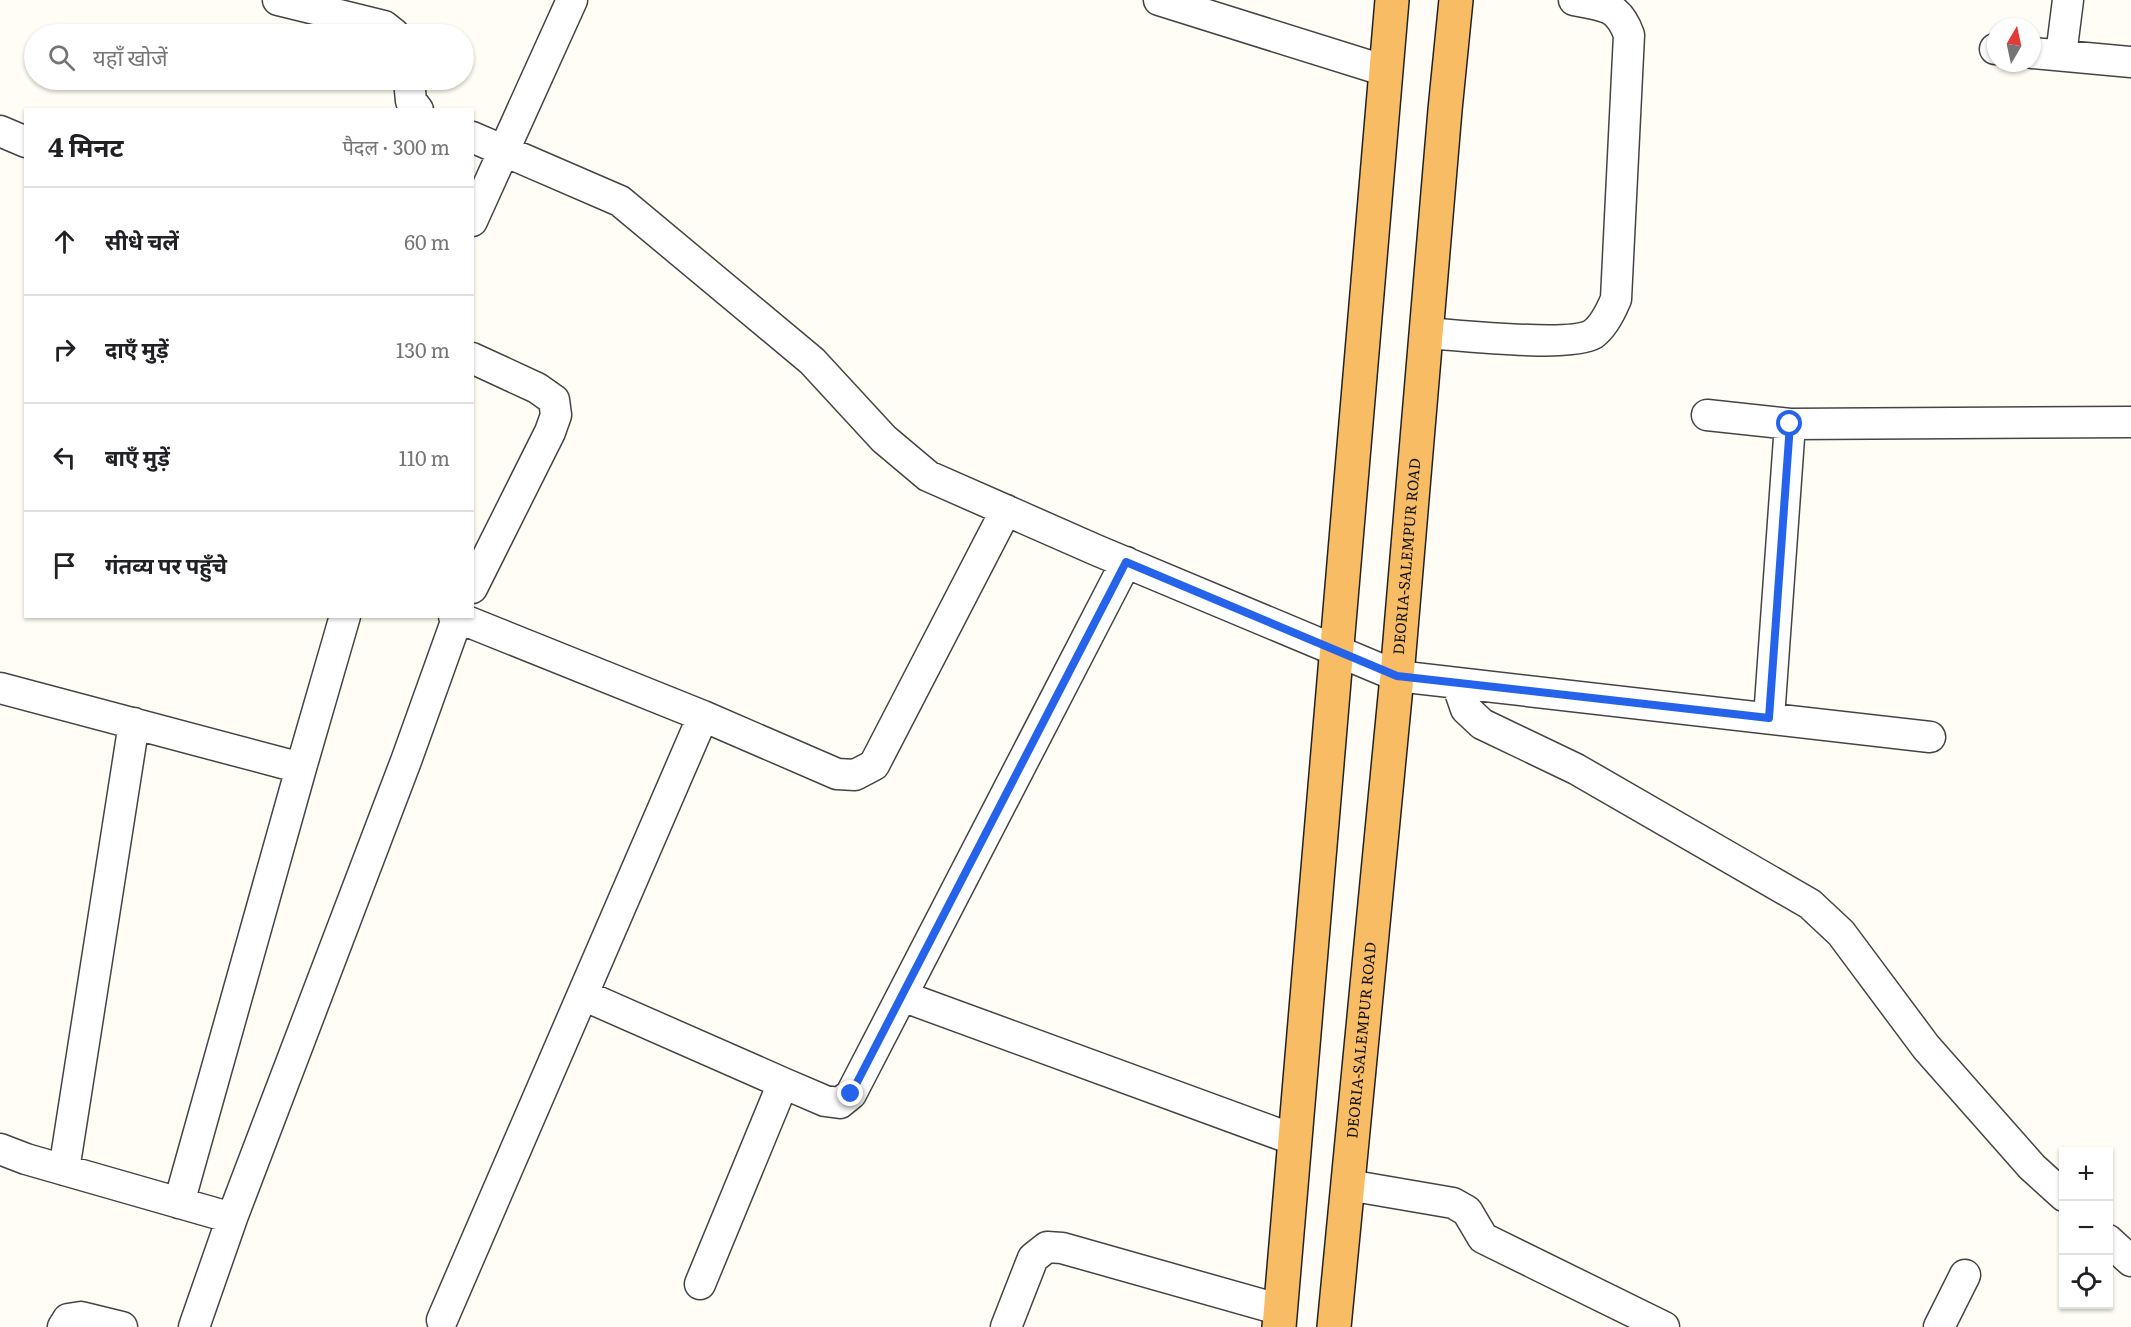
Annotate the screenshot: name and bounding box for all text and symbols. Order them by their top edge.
north arrow [1987,18,2041,72]
search box [24,24,474,90]
text: यहाँ खोजें [93,40,168,73]
icon: search [45,41,78,74]
text: 4 मिनट [48,126,123,165]
text: पैदल · 300 m [342,131,450,161]
text: सीधे चलें [105,224,179,257]
icon: ahead [48,225,81,258]
text: 60 m [404,226,450,256]
text: दाएँ मुड़ें [105,332,168,365]
icon: right [48,333,81,366]
text: 130 m [396,334,450,364]
route start [1776,410,1802,436]
text: बाएँ मुड़ें [105,440,170,473]
icon: left [48,441,81,474]
text: 110 m [399,442,450,472]
street label: DEORIA-SALEMPUR ROAD [1386,457,1425,656]
text: गंतव्य पर पहुँचे [105,548,227,581]
icon: arrive [48,549,81,582]
street label: DEORIA-SALEMPUR ROAD [1339,941,1381,1140]
route end [837,1080,863,1106]
map controls [2059,1147,2113,1309]
button: + [2059,1147,2113,1201]
button: − [2059,1201,2113,1255]
button: locate [2059,1255,2113,1309]

